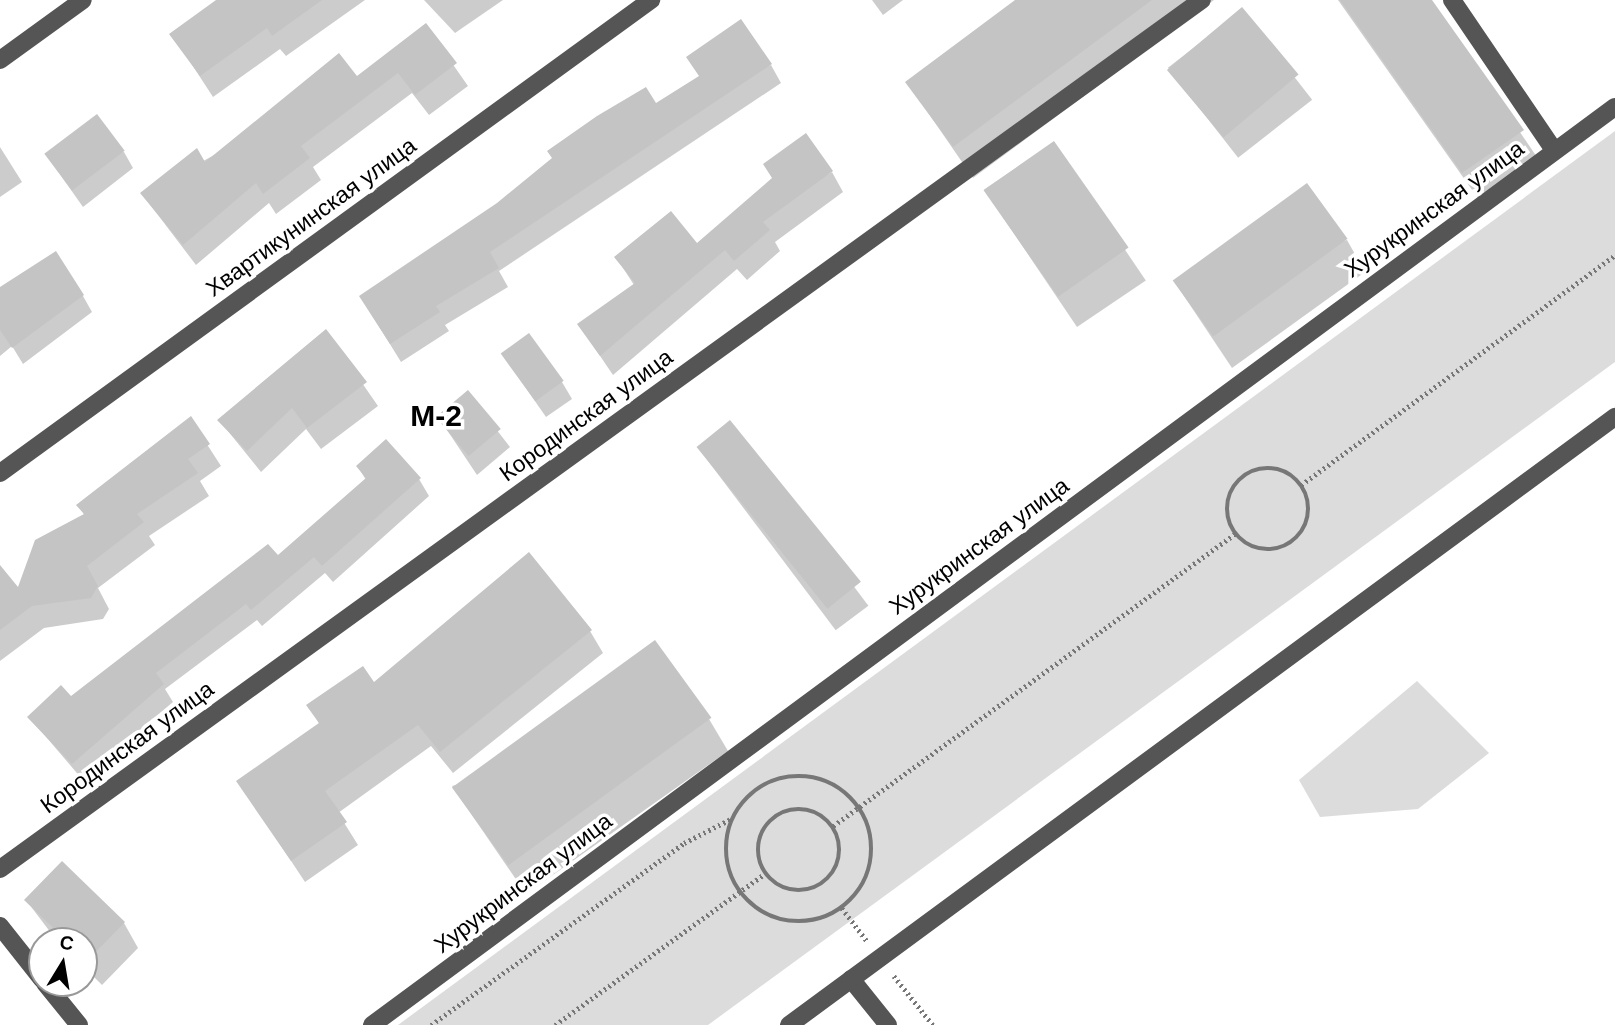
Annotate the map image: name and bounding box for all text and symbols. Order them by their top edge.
street label: Хвартикунинская улица [201,132,421,302]
street label: Хурукринская улица [1339,135,1529,283]
street label: Кородинская улица [494,343,678,487]
district label: М-2 [410,398,462,434]
street label: Хурукринская улица [884,472,1074,620]
street label: Кородинская улица [35,675,219,819]
street label: Хурукринская улица [429,807,617,959]
north arrow [28,927,98,997]
text: С [58,931,75,954]

